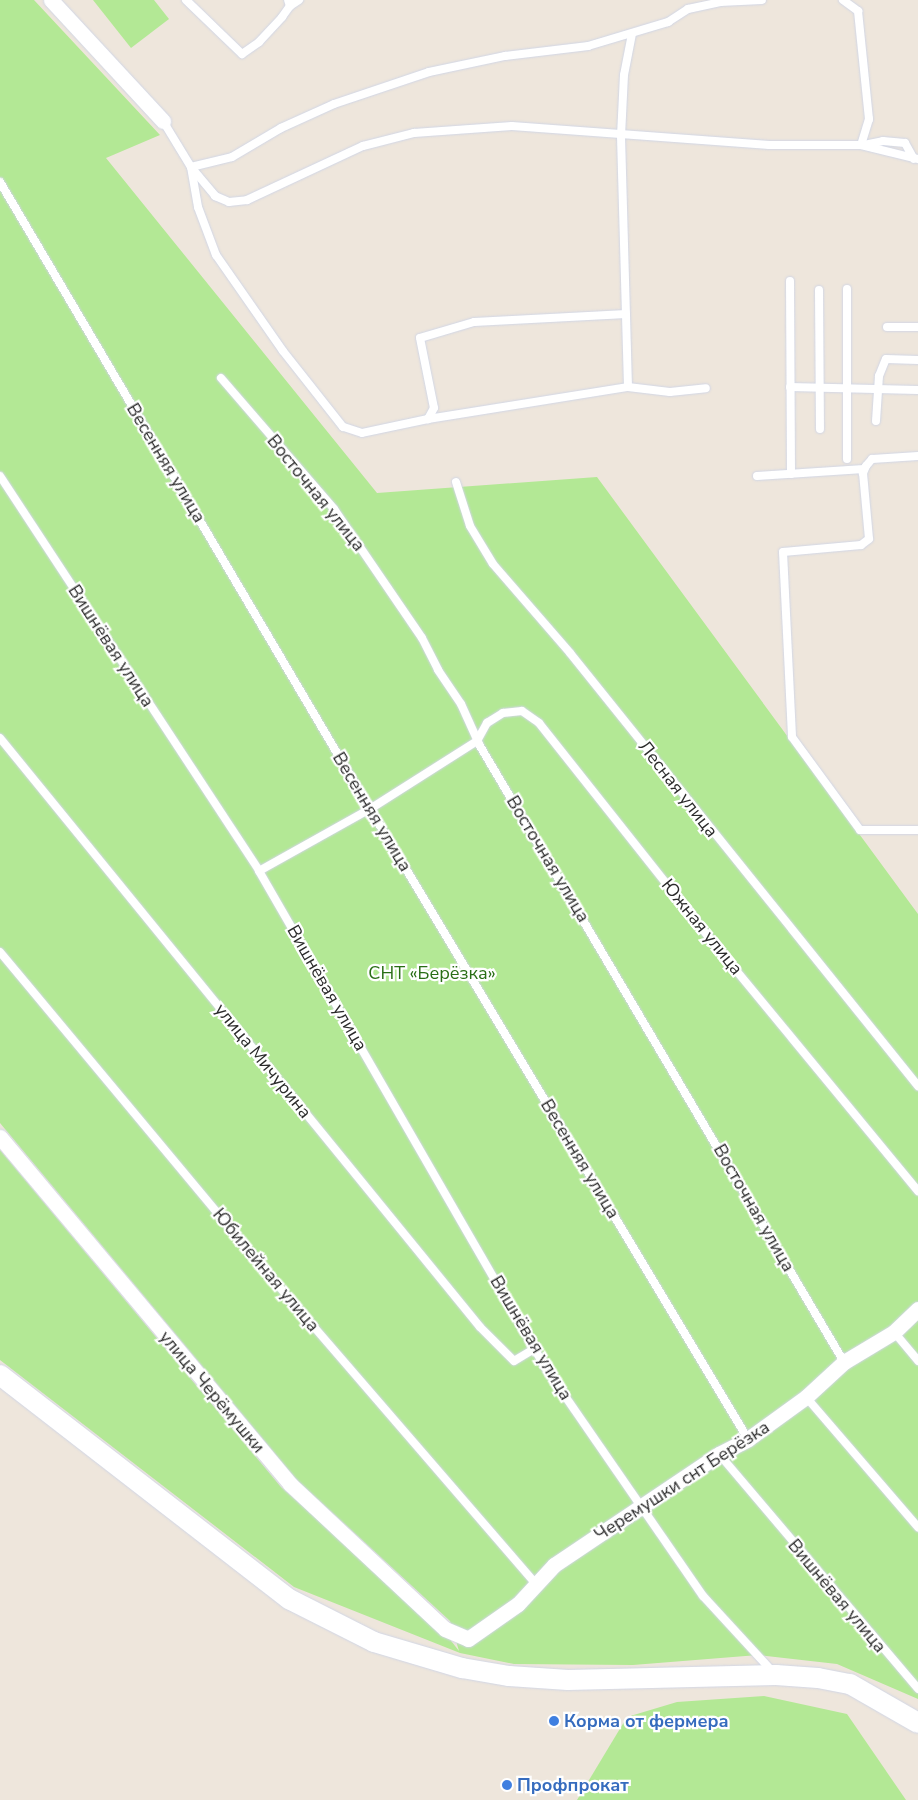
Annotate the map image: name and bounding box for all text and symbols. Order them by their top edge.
street label: Весенняя улица [122,399,210,527]
street label: Восточная улица [262,430,370,556]
street label: Вишнёвая улица [63,581,159,711]
street label: Лесная улица [634,736,722,842]
street label: Весенняя улица [328,748,416,876]
street label: Восточная улица [502,792,594,926]
street label: Южная улица [657,875,747,979]
street label: Вишнёвая улица [282,921,372,1055]
park label: СНТ «Берёзка» [368,962,496,984]
street label: улица Мичурина [210,999,316,1123]
street label: Весенняя улица [536,1095,624,1223]
street label: Восточная улица [709,1140,799,1276]
street label: Юбилейная улица [208,1204,324,1336]
street label: Вишнёвая улица [485,1272,577,1404]
street label: улица Черёмушки [155,1327,269,1457]
street label: Черемушки снт Берёзка [590,1416,774,1546]
street label: Вишнёвая улица [783,1535,891,1657]
place label: Корма от фермера [564,1710,729,1732]
marker: Корма от фермера [548,1715,560,1727]
place label: Профпрокат [517,1774,629,1796]
marker: Профпрокат [501,1779,513,1791]

